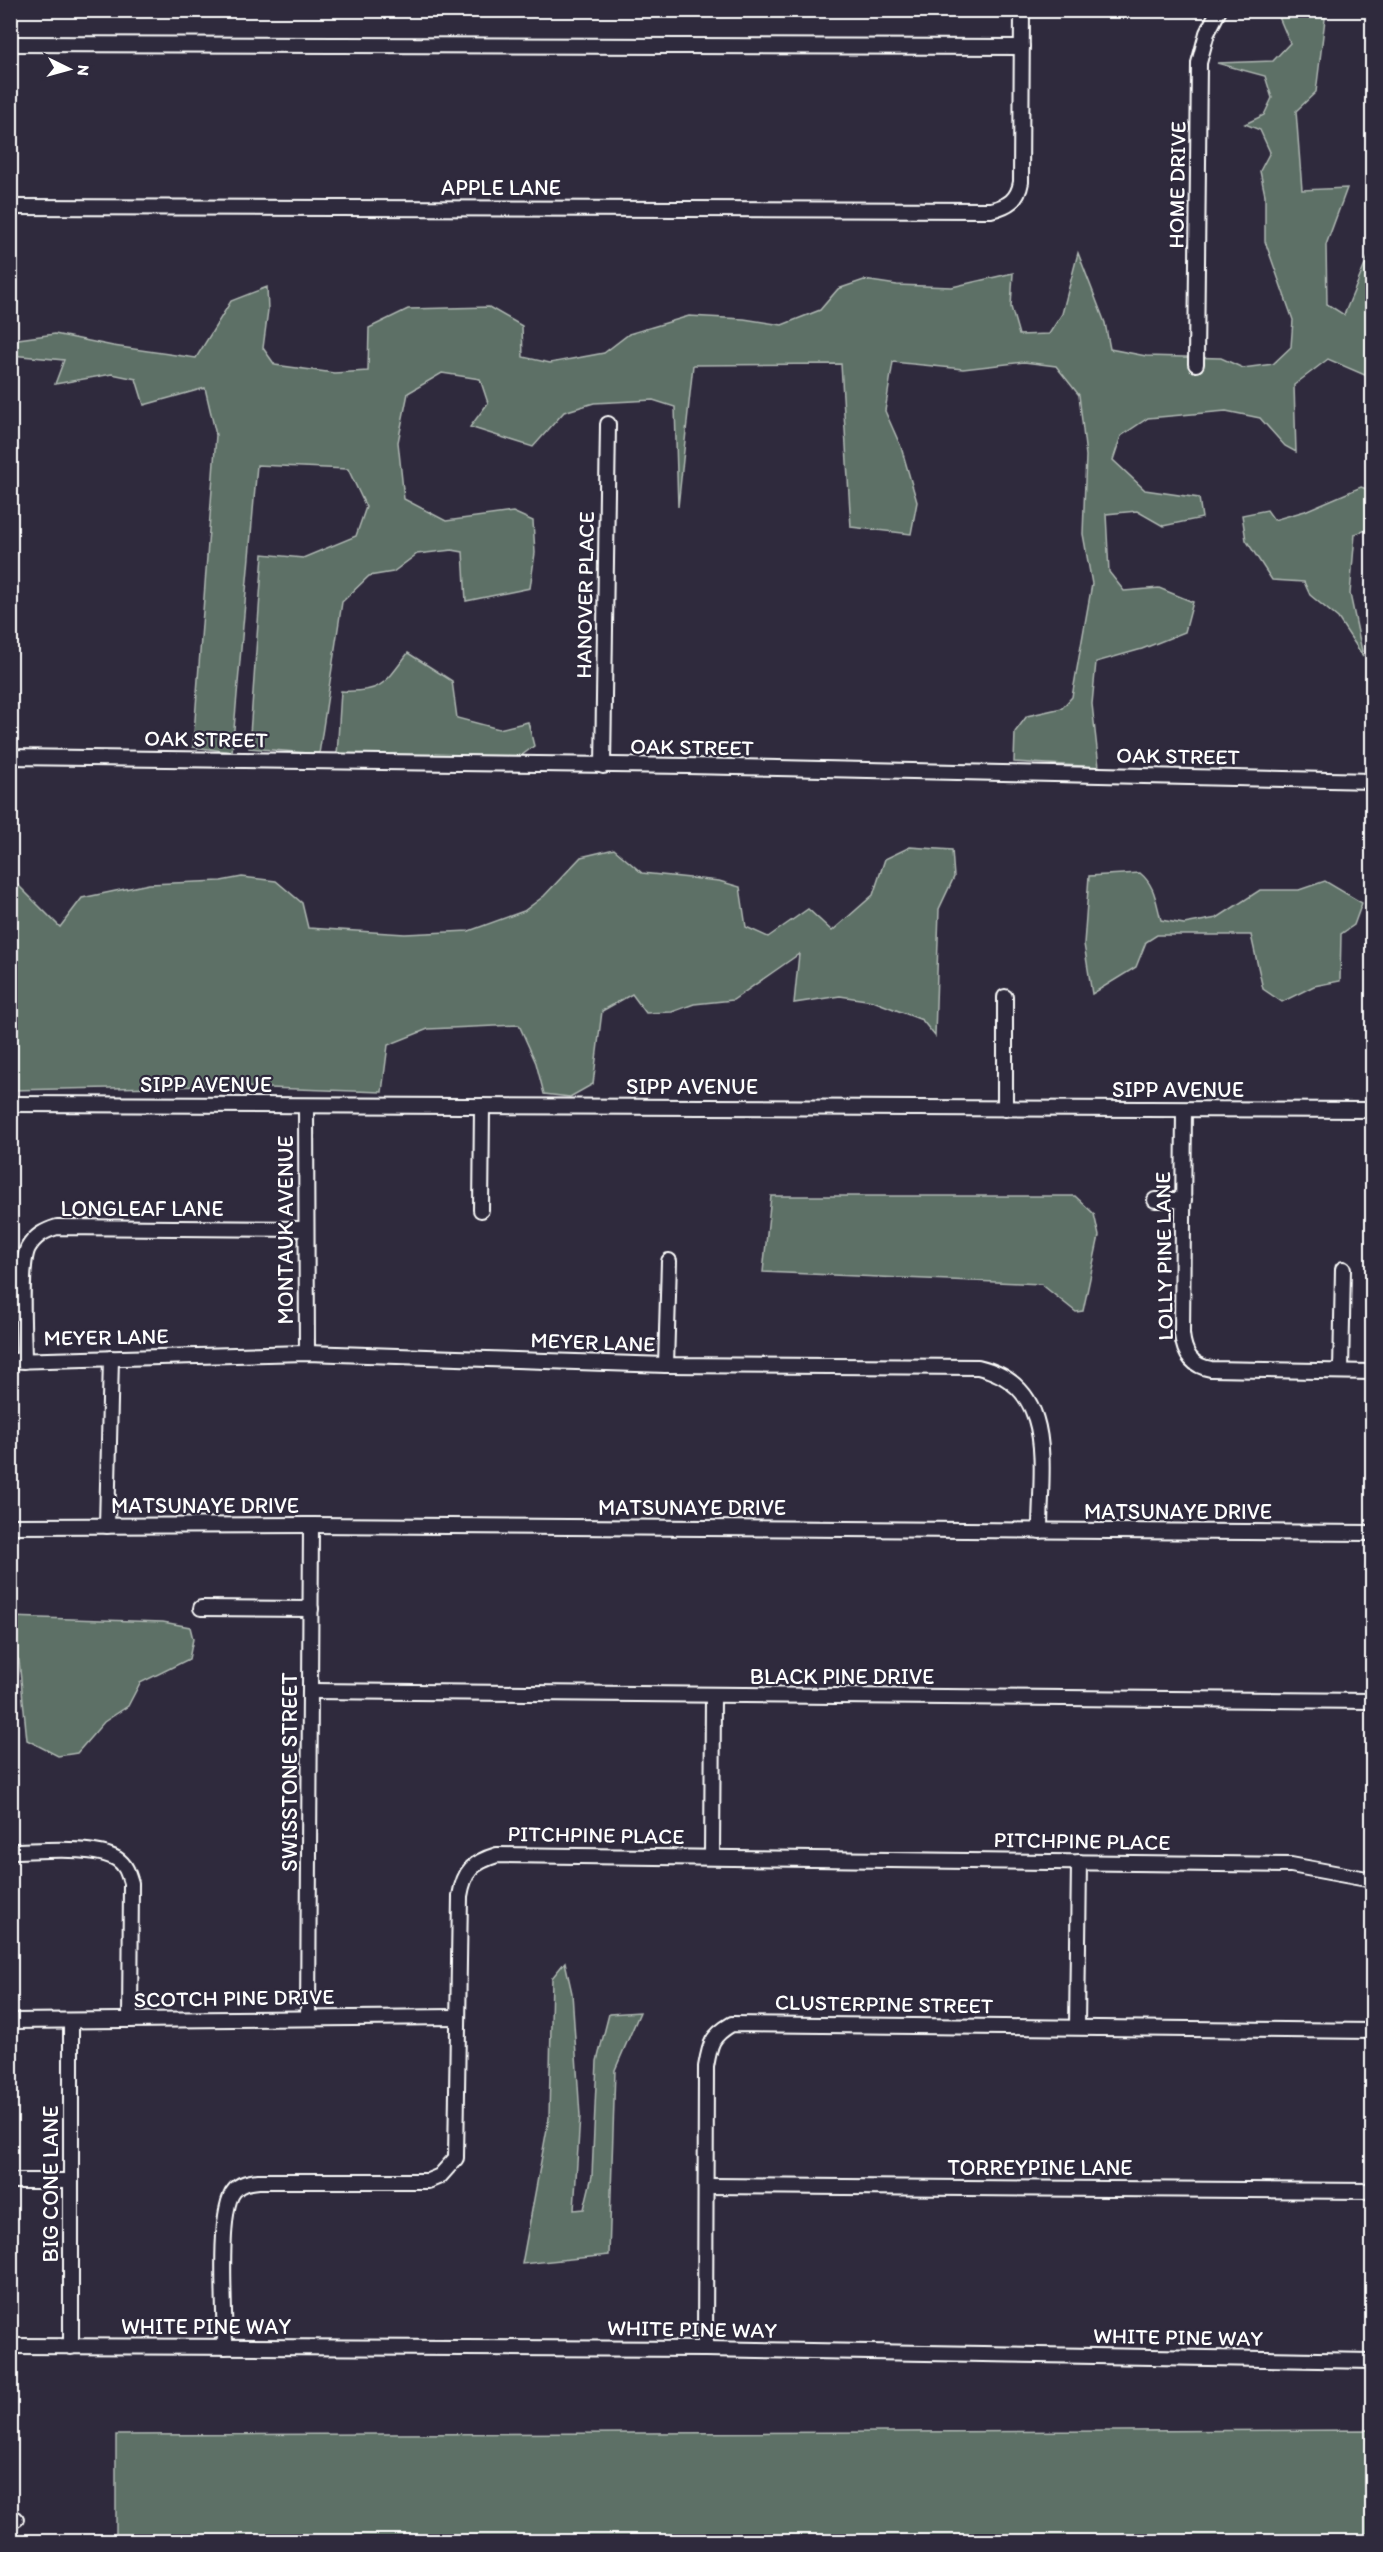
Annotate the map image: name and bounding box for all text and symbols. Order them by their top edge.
north arrow [39,39,99,99]
text: N [74,64,93,76]
street label: HOME DRIVE [1162,121,1192,249]
street label: APPLE LANE [441,174,561,201]
street label: HANOVER PLACE [570,511,600,679]
street label: OAK STREET [144,724,269,754]
street label: OAK STREET [630,732,755,762]
street label: OAK STREET [1116,741,1241,771]
street label: SIPP AVENUE [140,1071,272,1098]
street label: SIPP AVENUE [626,1073,758,1100]
street label: SIPP AVENUE [1112,1076,1244,1103]
street label: MONTAUK AVENUE [272,1135,299,1325]
street label: LOLLY PINE LANE [1149,1171,1179,1341]
street label: LONGLEAF LANE [61,1195,224,1222]
street label: MEYER LANE [43,1322,169,1352]
street label: MEYER LANE [530,1326,656,1358]
street label: MATSUNAYE DRIVE [111,1492,299,1519]
street label: MATSUNAYE DRIVE [598,1494,786,1521]
street label: MATSUNAYE DRIVE [1084,1498,1272,1525]
street label: BLACK PINE DRIVE [750,1663,934,1690]
street label: SWISSTONE STREET [276,1672,303,1872]
street label: PITCHPINE PLACE [507,1820,685,1850]
street label: PITCHPINE PLACE [993,1826,1171,1856]
street label: SCOTCH PINE DRIVE [133,1983,335,2013]
street label: CLUSTERPINE STREET [775,1989,994,2019]
street label: BIG CONE LANE [37,2106,64,2262]
street label: TORREYPINE LANE [947,2154,1133,2181]
street label: WHITE PINE WAY [121,2313,291,2340]
street label: WHITE PINE WAY [607,2314,778,2344]
street label: WHITE PINE WAY [1093,2322,1264,2352]

